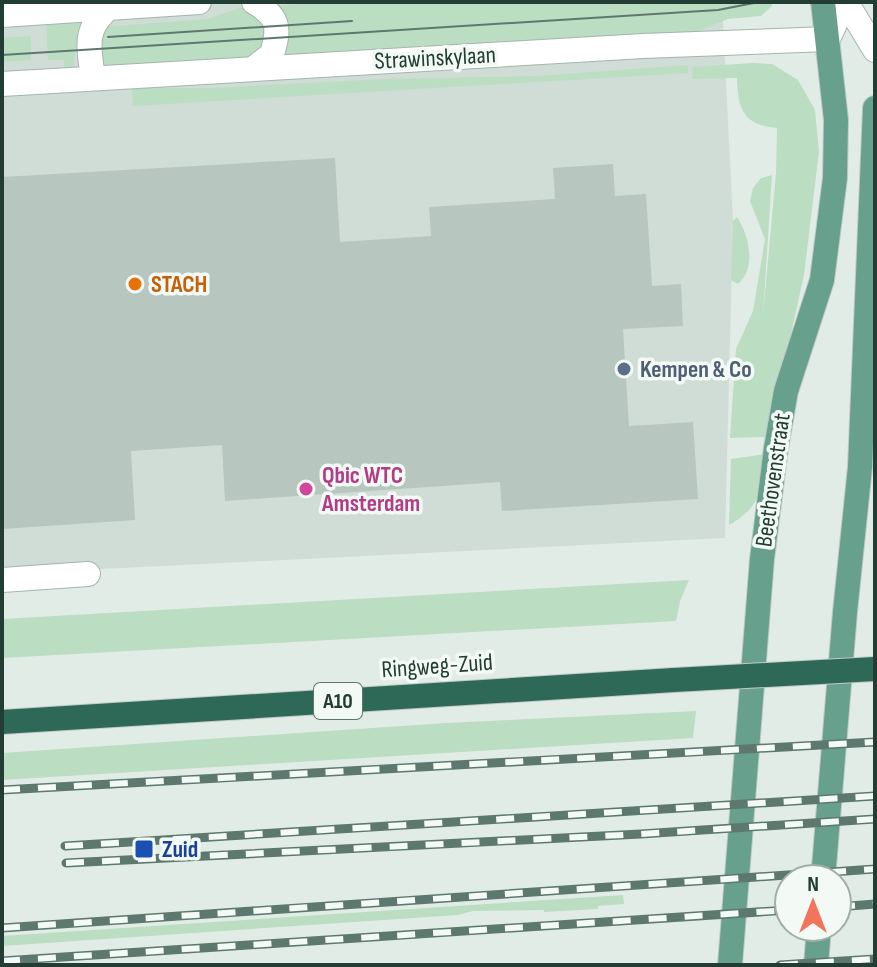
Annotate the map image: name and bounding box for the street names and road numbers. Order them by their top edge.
street label: Strawinskylaan [373,40,497,76]
street label: Beethovenstraat [749,411,797,549]
street label: Ringweg-Zuid [380,648,494,684]
road number: A10 [314,683,362,719]

